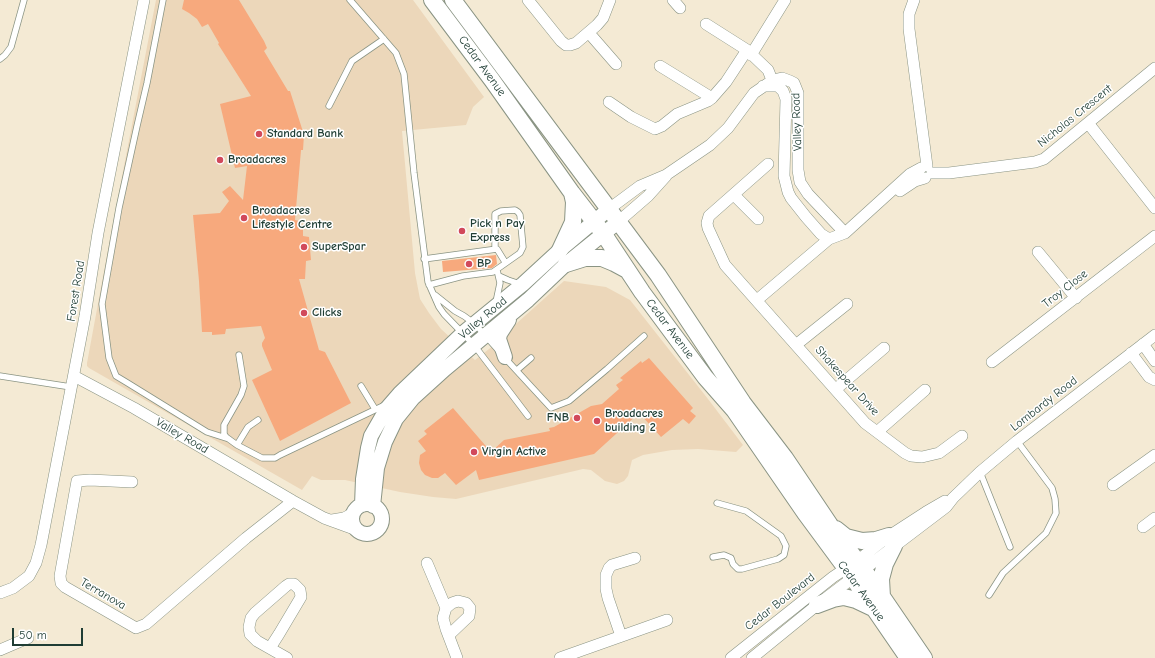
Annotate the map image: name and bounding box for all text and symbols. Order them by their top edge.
street label: Cedar Avenue [455,33,509,99]
street label: Nicholas Crescent [1035,82,1115,150]
street label: Valley Road [789,93,805,151]
place label: Standard Bank [267,127,343,141]
marker: Standard Bank [254,129,264,139]
place label: Broadacres [228,153,286,167]
marker: Broadacres [215,155,225,165]
place label: Broadacres Lifestyle Centre [252,204,332,232]
marker: Broadacres Lifestyle Centre [239,213,249,223]
place label: Pick n Pay Express [470,217,524,245]
marker: Pick n Pay Express [457,226,467,236]
place label: SuperSpar [312,240,365,254]
marker: SuperSpar [299,242,309,252]
place label: BP [477,257,491,271]
marker: BP [464,259,474,269]
street label: Forest Road [64,260,88,322]
street label: Troy Close [1039,267,1091,311]
street label: Valley Road [456,294,510,342]
street label: Cedar Avenue [643,296,697,362]
place label: Clicks [312,306,342,320]
marker: Clicks [299,308,309,318]
street label: Shakespear Drive [812,343,882,419]
street label: Lombardy Road [1008,373,1080,435]
place label: Broadacres building 2 [605,407,663,435]
place label: FNB [547,411,569,425]
marker: FNB [572,413,582,423]
street label: Valley Road [153,415,211,457]
marker: Broadacres building 2 [592,416,602,426]
place label: Virgin Active [482,445,546,459]
marker: Virgin Active [469,447,479,457]
street label: Cedar Avenue [834,558,888,624]
street label: Cedar Boulevard [742,570,818,634]
street label: Terranova [77,575,129,613]
scale bar [14,620,85,646]
text: 50 m [19,628,47,642]

